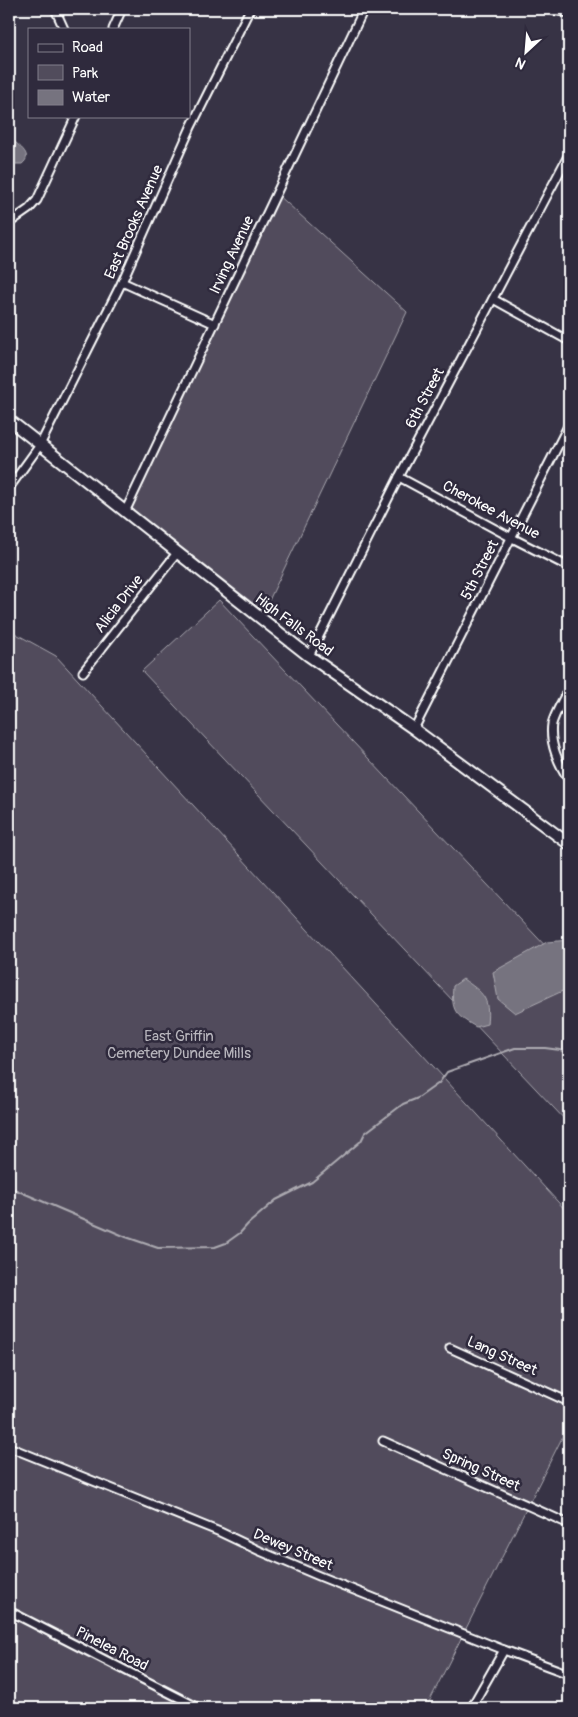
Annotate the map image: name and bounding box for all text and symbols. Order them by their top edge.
legend [28,28,190,118]
north arrow [500,28,550,78]
text: Road [72,38,103,57]
text: N [513,54,529,73]
text: Park [72,64,99,83]
text: Water [72,88,111,107]
street label: East Brooks Avenue [100,162,168,282]
street label: Irving Avenue [206,212,259,297]
street label: 6th Street [401,364,449,431]
street label: Cherokee Avenue [439,476,543,544]
street label: 5th Street [457,536,504,603]
street label: Alicia Drive [90,571,148,637]
street label: High Falls Road [251,589,337,661]
park label: East Griffin Cemetery Dundee Mills [107,1027,251,1063]
street label: Lang Street [464,1332,541,1380]
street label: Spring Street [439,1444,524,1496]
street label: Dewey Street [250,1525,337,1576]
street label: Pinelea Road [73,1623,151,1675]

